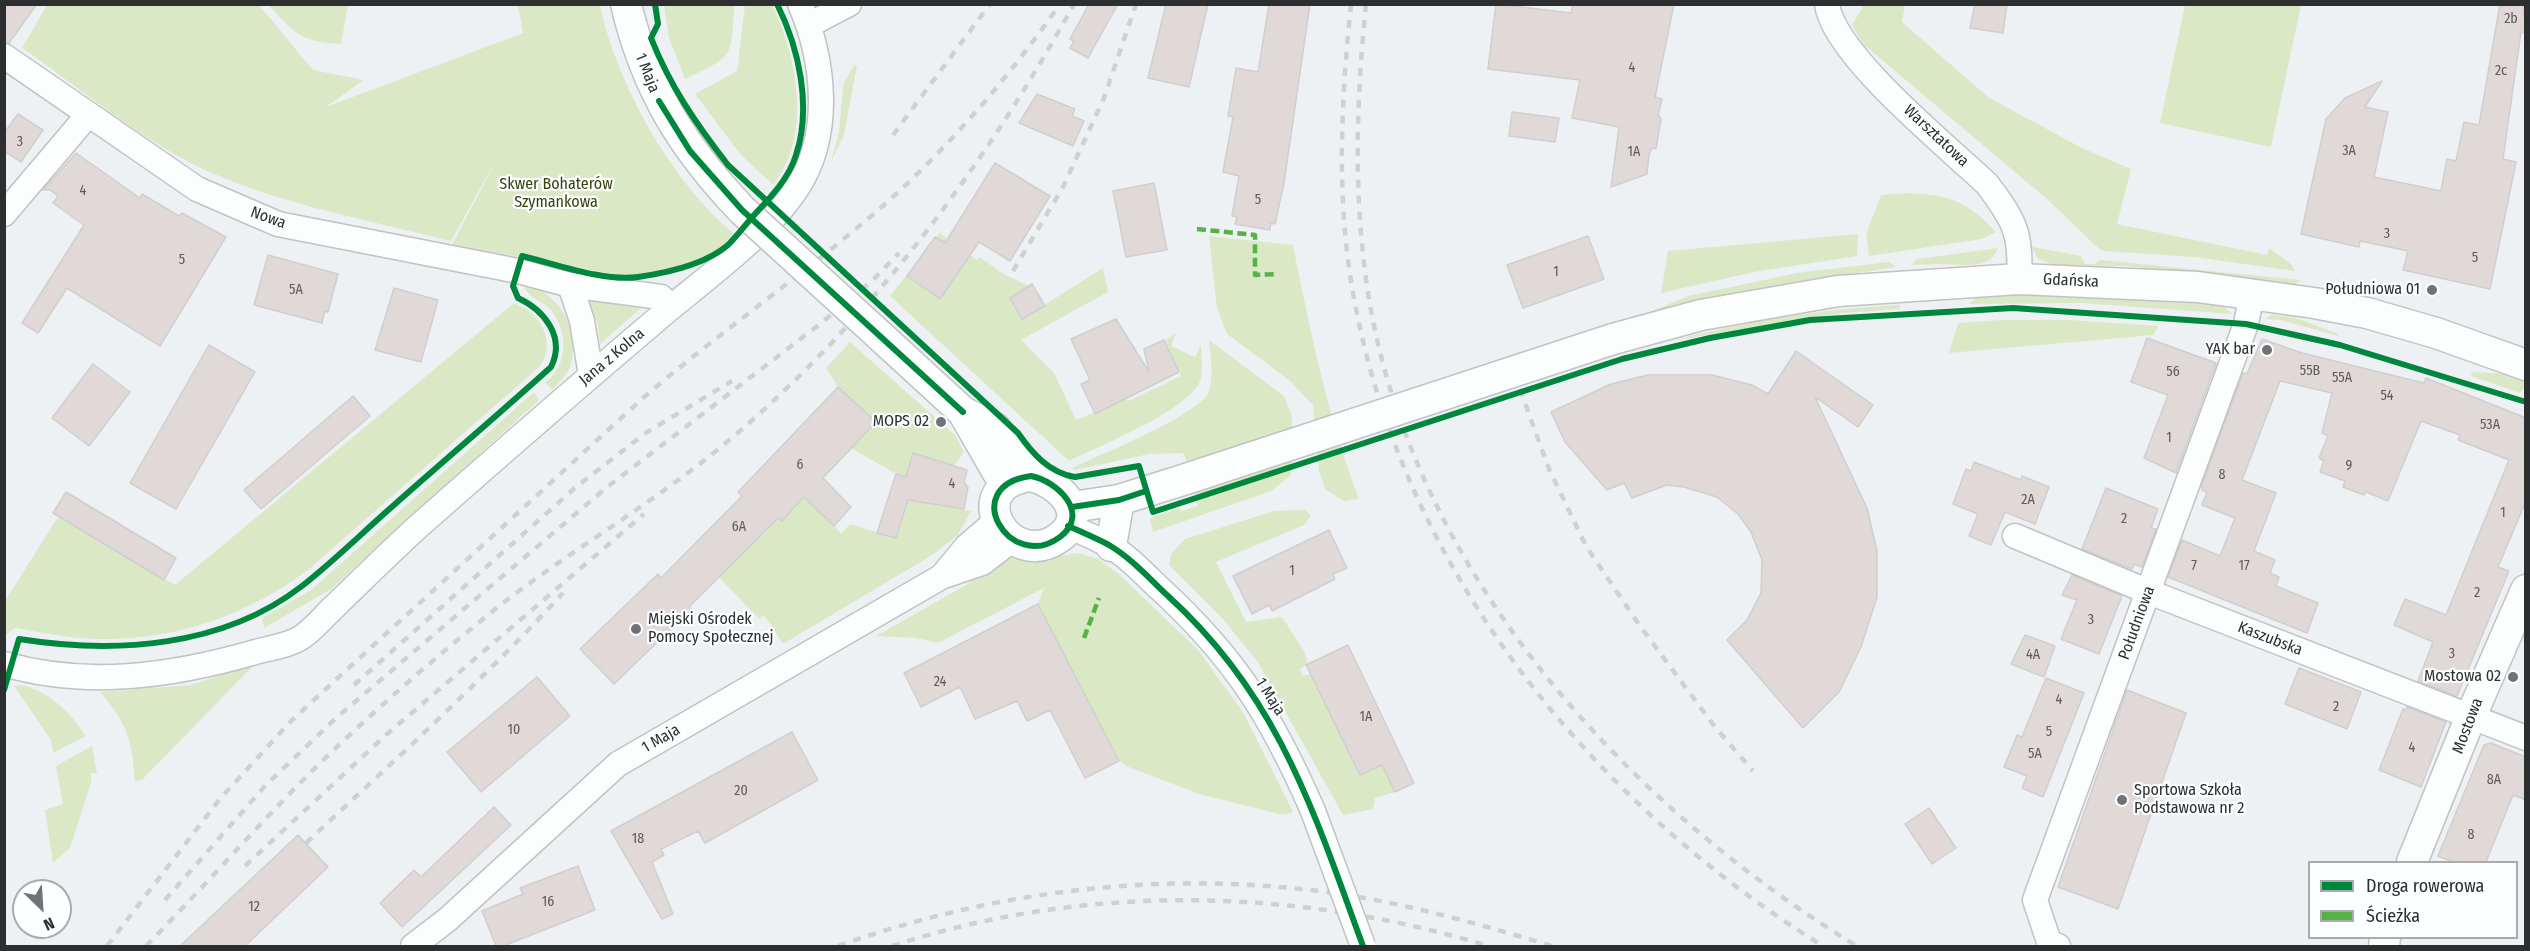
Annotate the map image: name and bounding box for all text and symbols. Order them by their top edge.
house number: 2b [2504,11,2518,27]
street label: 1 Maja [630,50,664,96]
house number: 4 [1629,60,1635,76]
house number: 2c [2495,63,2507,79]
street label: Warsztatowa [1899,101,1973,171]
house number: 3 [17,134,23,150]
house number: 3A [2342,143,2356,159]
house number: 1A [1628,144,1640,160]
park label: Skwer Bohaterów Szymankowa [499,175,613,213]
house number: 4 [80,183,86,199]
house number: 5 [1255,192,1261,208]
street label: Nowa [248,203,288,233]
house number: 3 [2384,226,2390,242]
house number: 5 [2472,250,2478,266]
house number: 5 [179,252,185,268]
house number: 1 [1553,264,1559,280]
street label: Gdańska [2043,270,2099,292]
place label: Południowa 01 [2325,280,2420,300]
house number: 5A [289,282,303,298]
marker: Południowa 01 [2425,283,2439,297]
street label: Jana z Kolna [575,324,649,390]
place label: YAK bar [2205,340,2255,360]
marker: YAK bar [2260,343,2274,357]
house number: 55B [2300,363,2320,379]
house number: 56 [2166,364,2180,380]
house number: 55A [2332,370,2352,386]
house number: 54 [2380,388,2394,404]
place label: MOPS 02 [873,412,929,432]
marker: MOPS 02 [934,415,948,429]
house number: 53A [2480,417,2500,433]
house number: 1 [2166,430,2172,446]
house number: 6 [797,457,803,473]
house number: 9 [2346,458,2352,474]
house number: 8 [2219,467,2225,483]
house number: 4 [949,476,955,492]
house number: 2A [2021,492,2035,508]
house number: 1 [2500,505,2506,521]
house number: 2 [2121,511,2127,527]
house number: 6A [732,519,746,535]
house number: 7 [2191,558,2197,574]
house number: 17 [2238,558,2250,574]
house number: 1 [1289,563,1295,579]
street label: Południowa [2115,584,2159,662]
house number: 2 [2474,585,2480,601]
place label: Miejski Ośrodek Pomocy Społecznej [648,610,774,648]
house number: 3 [2088,612,2094,628]
street label: Kaszubska [2235,618,2305,660]
marker: Miejski Ośrodek Pomocy Społecznej [629,622,643,636]
house number: 3 [2449,646,2455,662]
house number: 4A [2026,647,2040,663]
place label: Mostowa 02 [2424,667,2501,687]
marker: Mostowa 02 [2506,670,2520,684]
house number: 24 [934,674,946,690]
street label: 1 Maja [1251,675,1289,719]
house number: 4 [2056,692,2062,708]
street label: Mostowa [2449,695,2487,757]
house number: 2 [2333,699,2339,715]
house number: 1A [1360,709,1372,725]
street label: 1 Maja [638,720,684,758]
house number: 10 [508,722,520,738]
house number: 5 [2046,724,2052,740]
house number: 4 [2409,740,2415,756]
house number: 5A [2028,746,2042,762]
house number: 8A [2487,772,2501,788]
place label: Sportowa Szkoła Podstawowa nr 2 [2134,781,2244,819]
house number: 20 [734,783,748,799]
marker: Sportowa Szkoła Podstawowa nr 2 [2115,793,2129,807]
house number: 8 [2468,827,2474,843]
house number: 18 [632,831,644,847]
legend [2308,861,2518,939]
text: Droga rowerowa [2366,875,2484,897]
north arrow [12,879,72,939]
house number: 16 [542,894,554,910]
house number: 12 [248,899,260,915]
text: Ścieżka [2366,905,2420,927]
text: N [41,913,57,935]

